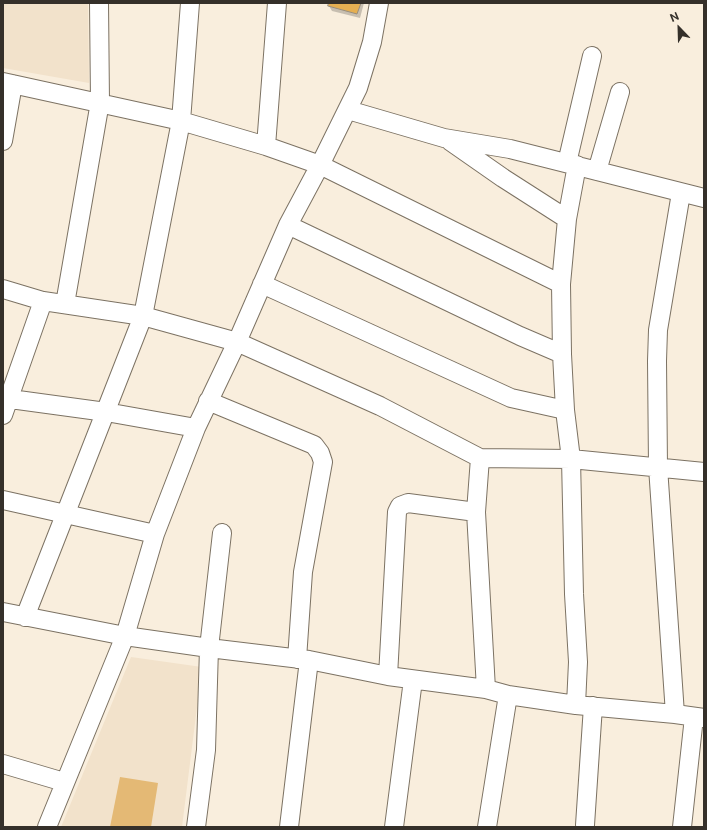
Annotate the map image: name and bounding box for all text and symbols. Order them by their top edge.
north arrow [659,8,699,48]
text: N [668,10,681,24]

